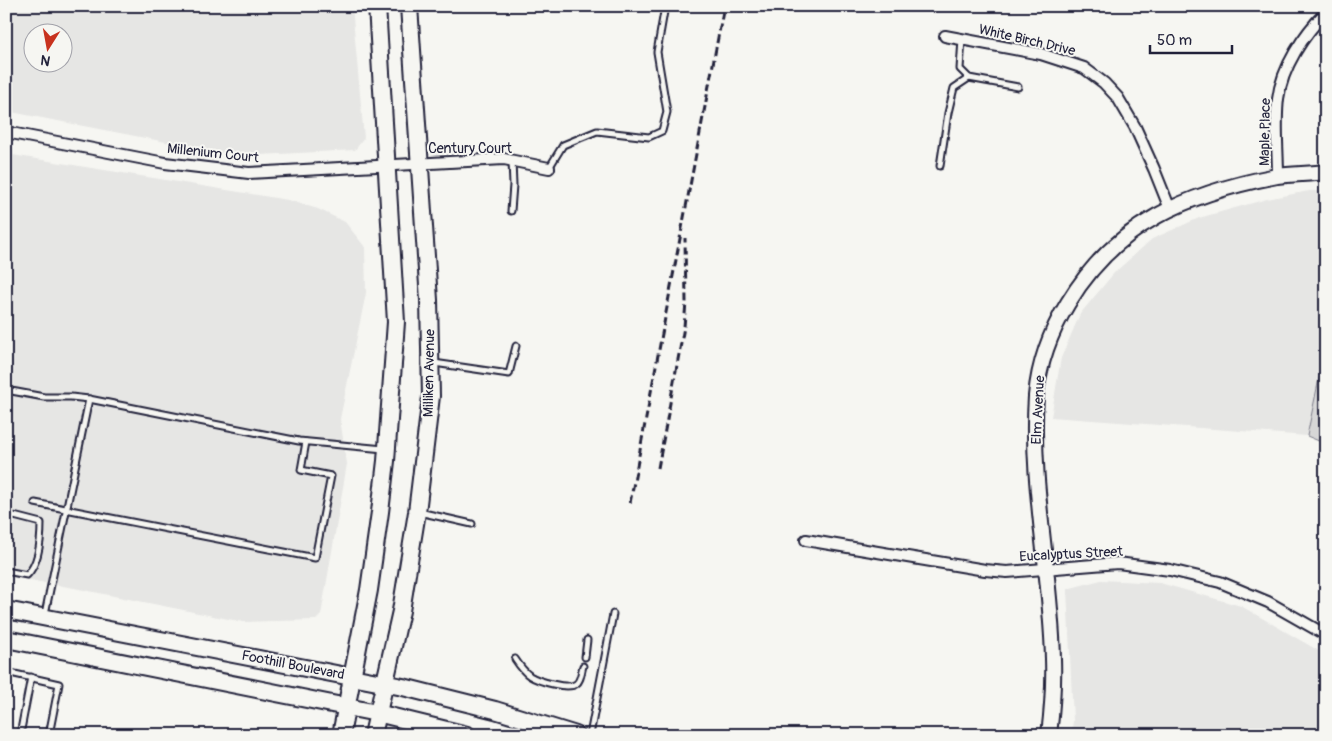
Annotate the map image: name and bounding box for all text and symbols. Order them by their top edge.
street label: White Birch Drive [977,21,1077,59]
north arrow [22,22,72,72]
scale bar [1150,22,1232,54]
text: 50 m [1157,31,1192,50]
text: N [39,51,52,70]
street label: Maple Place [1256,98,1274,166]
street label: Millenium Court [166,140,260,166]
street label: Century Court [428,140,512,157]
street label: Milliken Avenue [420,329,438,417]
street label: Elm Avenue [1028,375,1048,445]
street label: Eucalyptus Street [1019,543,1124,565]
street label: Foothill Boulevard [240,647,346,683]

